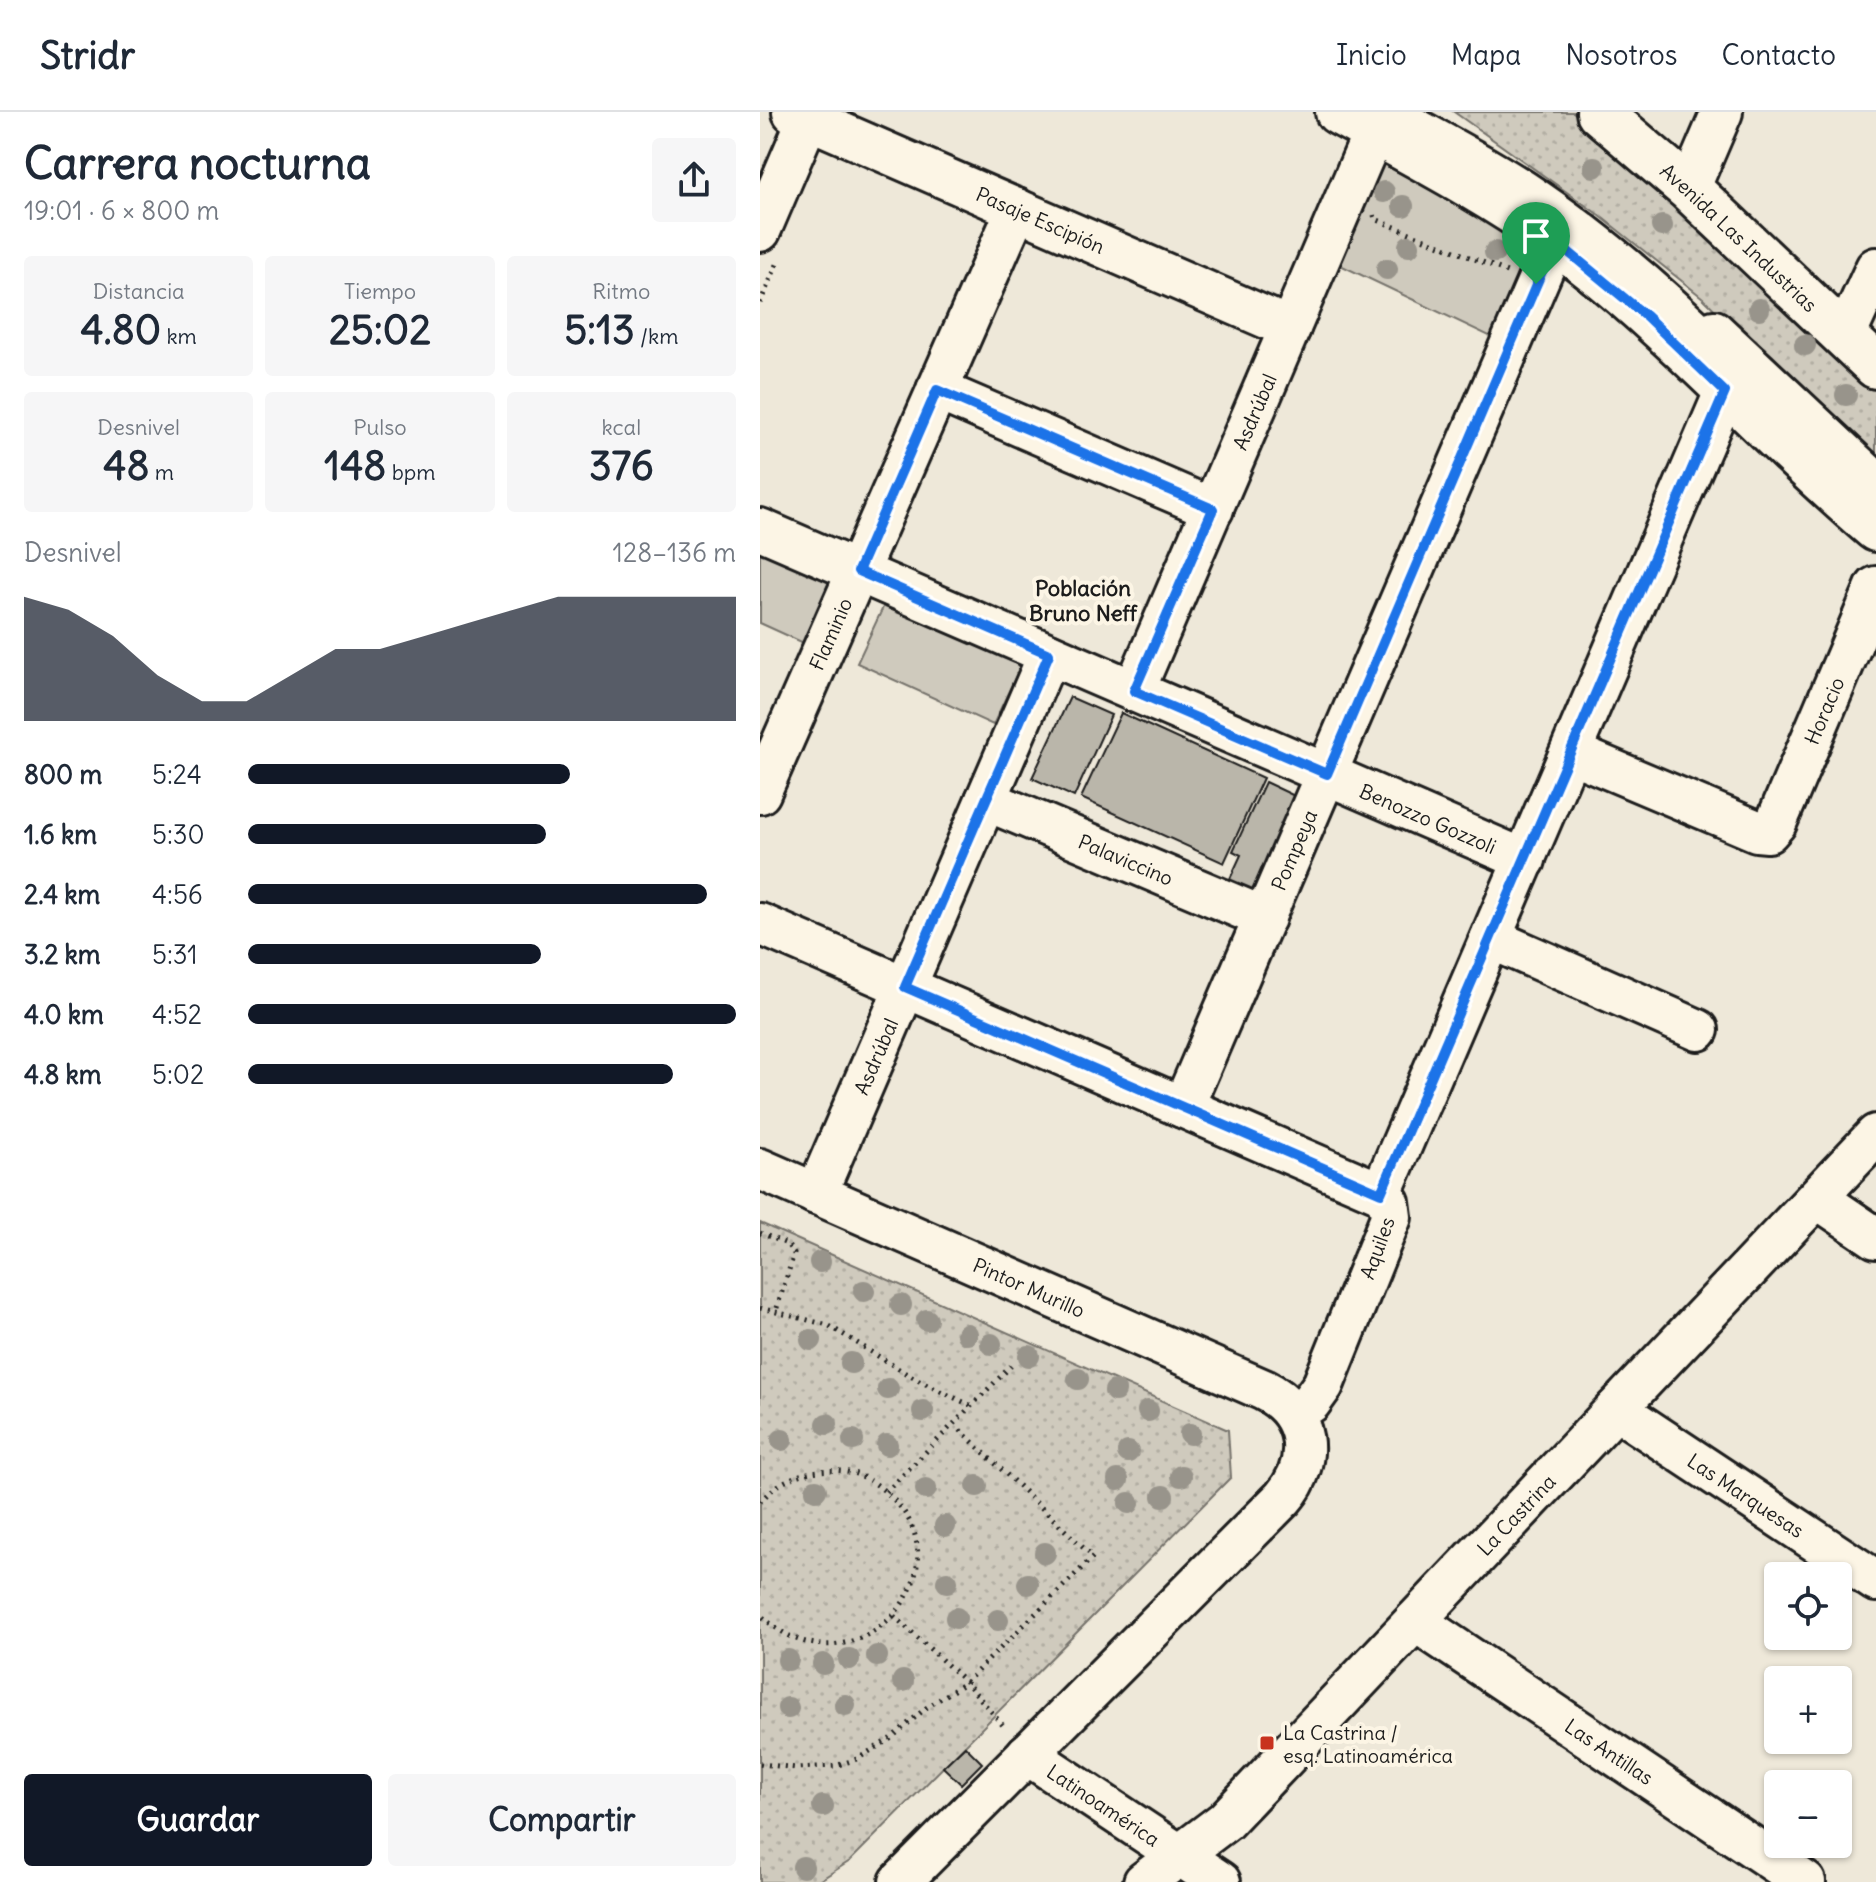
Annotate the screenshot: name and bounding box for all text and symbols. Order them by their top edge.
text: Stridr [40,32,135,79]
text: Inicio [1336,37,1407,73]
text: Mapa [1451,37,1521,73]
text: Nosotros [1565,37,1677,73]
text: Contacto [1721,37,1836,73]
text: Carrera nocturna [24,136,371,191]
button: share [652,138,736,222]
street label: Avenida Las Industrias [1655,158,1823,317]
street label: Pasaje Escipión [972,181,1109,259]
text: 19:01 · 6 × 800 m [24,194,219,227]
pin [1502,202,1570,284]
icon: arrive [1514,214,1558,258]
text: Distancia [93,277,185,305]
text: Tiempo [344,277,416,305]
text: Ritmo [592,277,650,305]
text: 4.80 [80,305,161,355]
text: 25:02 [329,305,431,355]
text: 5:13 [564,305,635,355]
text: km [161,322,197,350]
text: /km [635,322,679,350]
street label: Asdrúbal [1227,370,1281,454]
text: Desnivel [97,413,180,441]
text: Pulso [353,413,407,441]
text: kcal [602,413,641,441]
text: 48 [103,441,149,491]
text: 148 [324,441,386,491]
text: 376 [589,441,654,491]
text: m [149,458,174,486]
text: bpm [386,458,436,486]
text: Desnivel [24,536,122,569]
text: 128–136 m [613,536,736,569]
district label: Población Bruno Neff [1029,574,1138,627]
street label: Flaminio [803,594,857,674]
street label: Horacio [1798,673,1849,748]
text: 800 m [24,758,102,791]
text: 5:24 [152,758,202,791]
street label: Benozzo Gozzoli [1356,778,1500,859]
street label: Pompeya [1265,806,1322,894]
text: 1.6 km [24,818,97,851]
text: 5:30 [152,818,205,851]
street label: Palaviccino [1075,828,1177,890]
text: 2.4 km [24,878,100,911]
text: 4:56 [152,878,203,911]
text: 3.2 km [24,938,101,971]
text: 5:31 [152,938,198,971]
text: 4.0 km [24,998,104,1031]
text: 4:52 [152,998,202,1031]
street label: Asdrúbal [848,1014,903,1098]
text: 4.8 km [24,1058,102,1091]
text: 5:02 [152,1058,204,1091]
street label: Aquiles [1354,1213,1400,1283]
street label: Pintor Murillo [969,1252,1089,1323]
street label: Las Marquesas [1683,1448,1809,1543]
street label: La Castrina [1471,1469,1560,1560]
map controls [1764,1562,1852,1858]
button: locate [1764,1562,1852,1650]
button: + [1764,1666,1852,1754]
street label: Las Antillas [1561,1713,1658,1790]
place label: La Castrina / esq. Latinoamérica [1283,1720,1453,1768]
marker: La Castrina / esq. Latinoamérica [1258,1734,1276,1752]
street label: Latinoamérica [1043,1758,1165,1851]
button: − [1764,1770,1852,1858]
button: Guardar [24,1774,372,1866]
button: Compartir [388,1774,736,1866]

